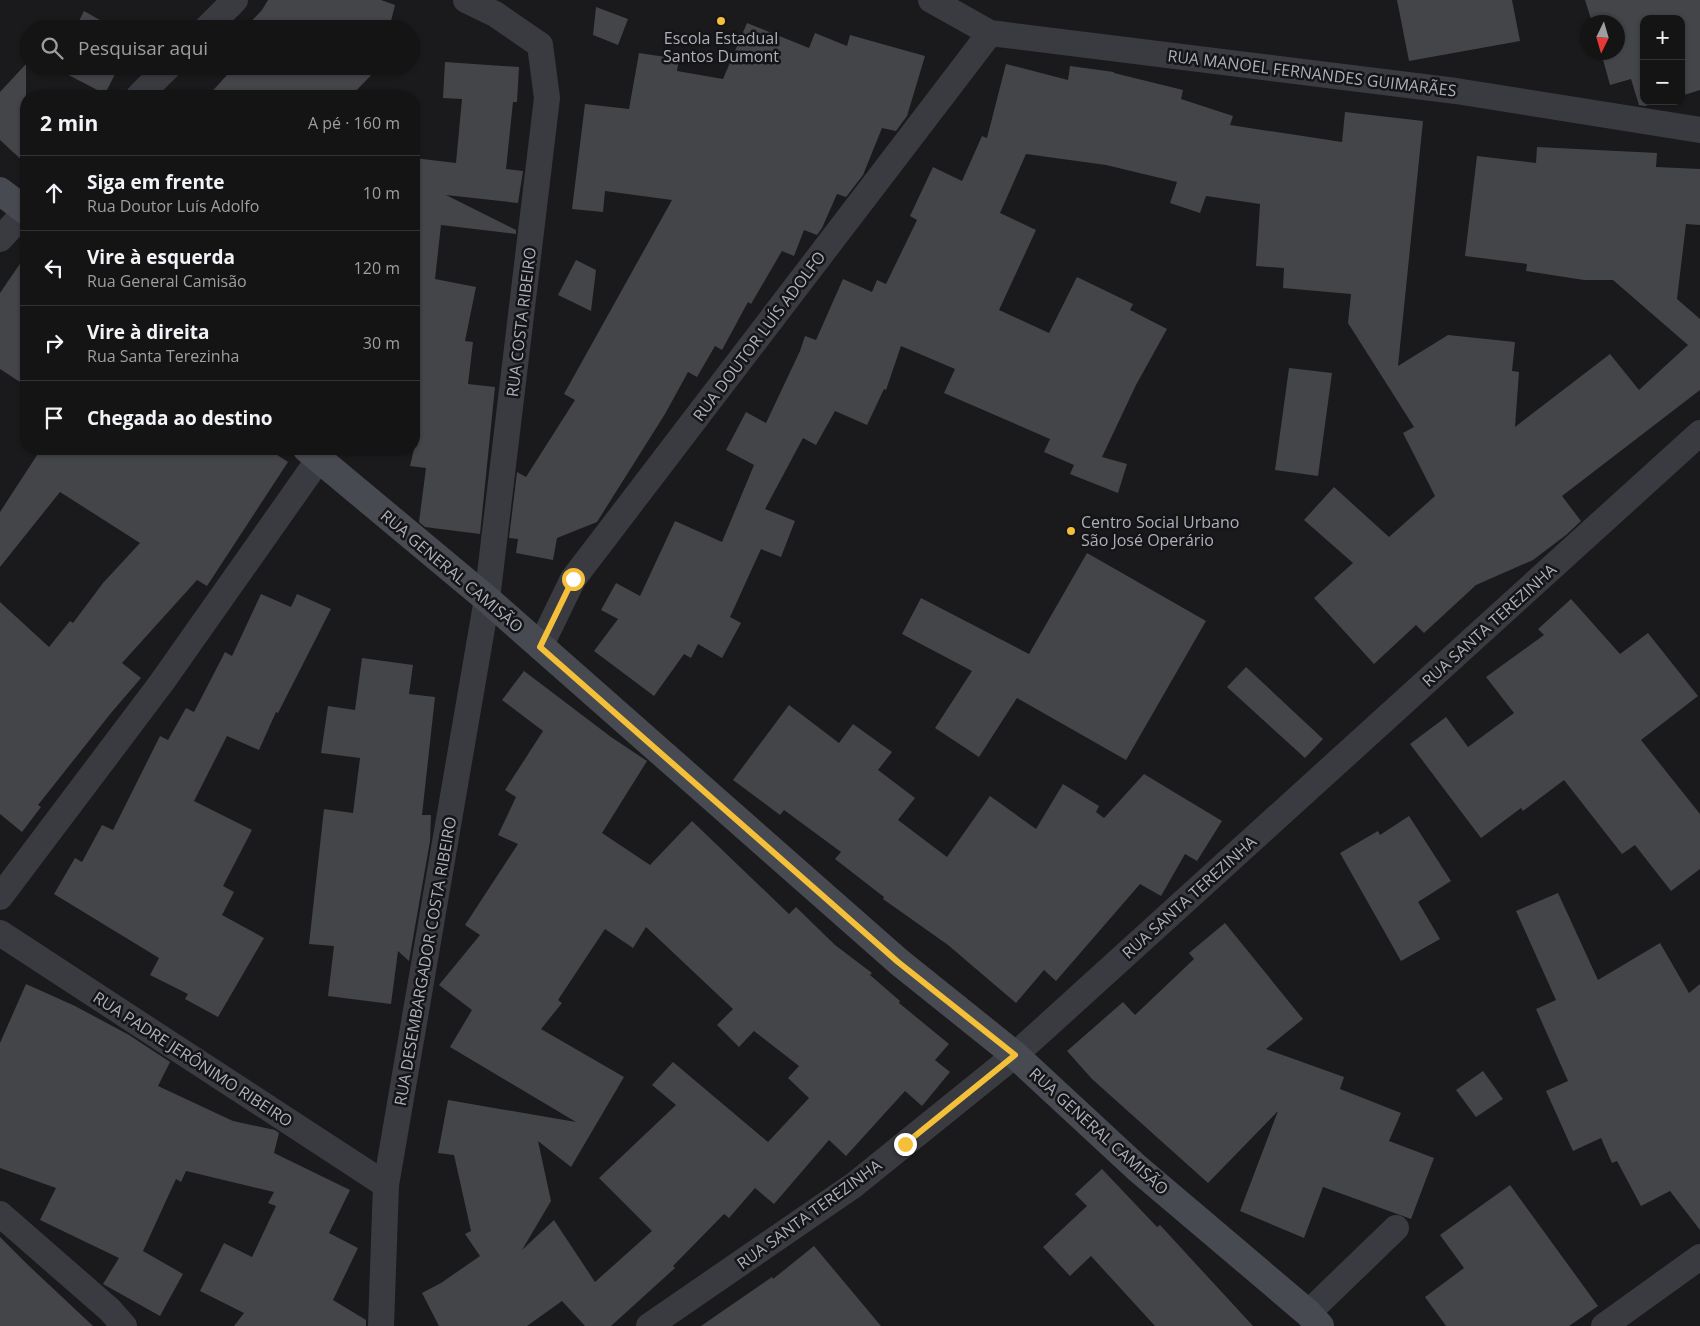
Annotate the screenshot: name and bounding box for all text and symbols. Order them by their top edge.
marker: Escola Estadual Santos Dumont [715,15,727,27]
north arrow [1580,15,1625,60]
map controls [1640,15,1685,105]
button: + [1640,15,1685,60]
search box [20,20,420,75]
place label: Escola Estadual Santos Dumont [663,27,779,67]
icon: search [38,34,66,62]
text: Pesquisar aqui [78,35,208,61]
street label: RUA MANOEL FERNANDES GUIMARÃES [1166,44,1458,102]
button: − [1640,60,1685,105]
text: 2 min [40,109,98,137]
text: A pé · 160 m [308,112,400,134]
text: Siga em frente [87,169,224,195]
icon: ahead [40,179,68,207]
text: 10 m [363,182,400,204]
text: Rua Doutor Luís Adolfo [87,195,259,217]
text: Vire à esquerda [87,244,235,270]
street label: RUA COSTA RIBEIRO [501,246,541,398]
street label: RUA DOUTOR LUÍS ADOLFO [688,247,830,425]
icon: left [40,254,68,282]
text: 120 m [354,257,400,279]
text: Rua General Camisão [87,270,247,292]
text: Vire à direita [87,319,210,345]
icon: right [40,329,68,357]
text: 30 m [363,332,400,354]
text: Rua Santa Terezinha [87,345,239,367]
icon: arrive [40,404,68,432]
text: Chegada ao destino [87,405,273,431]
street label: RUA GENERAL CAMISÃO [376,505,528,637]
place label: Centro Social Urbano São José Operário [1081,511,1239,551]
marker: Centro Social Urbano São José Operário [1065,525,1077,537]
street label: RUA SANTA TEREZINHA [1417,558,1562,691]
route start [562,568,585,591]
street label: RUA DESEMBARGADOR COSTA RIBEIRO [389,815,461,1107]
street label: RUA SANTA TEREZINHA [1117,830,1262,963]
street label: RUA PADRE JERÔNIMO RIBEIRO [89,986,297,1132]
street label: RUA GENERAL CAMISÃO [1025,1063,1173,1199]
route end [894,1133,917,1156]
street label: RUA SANTA TEREZINHA [732,1153,887,1274]

